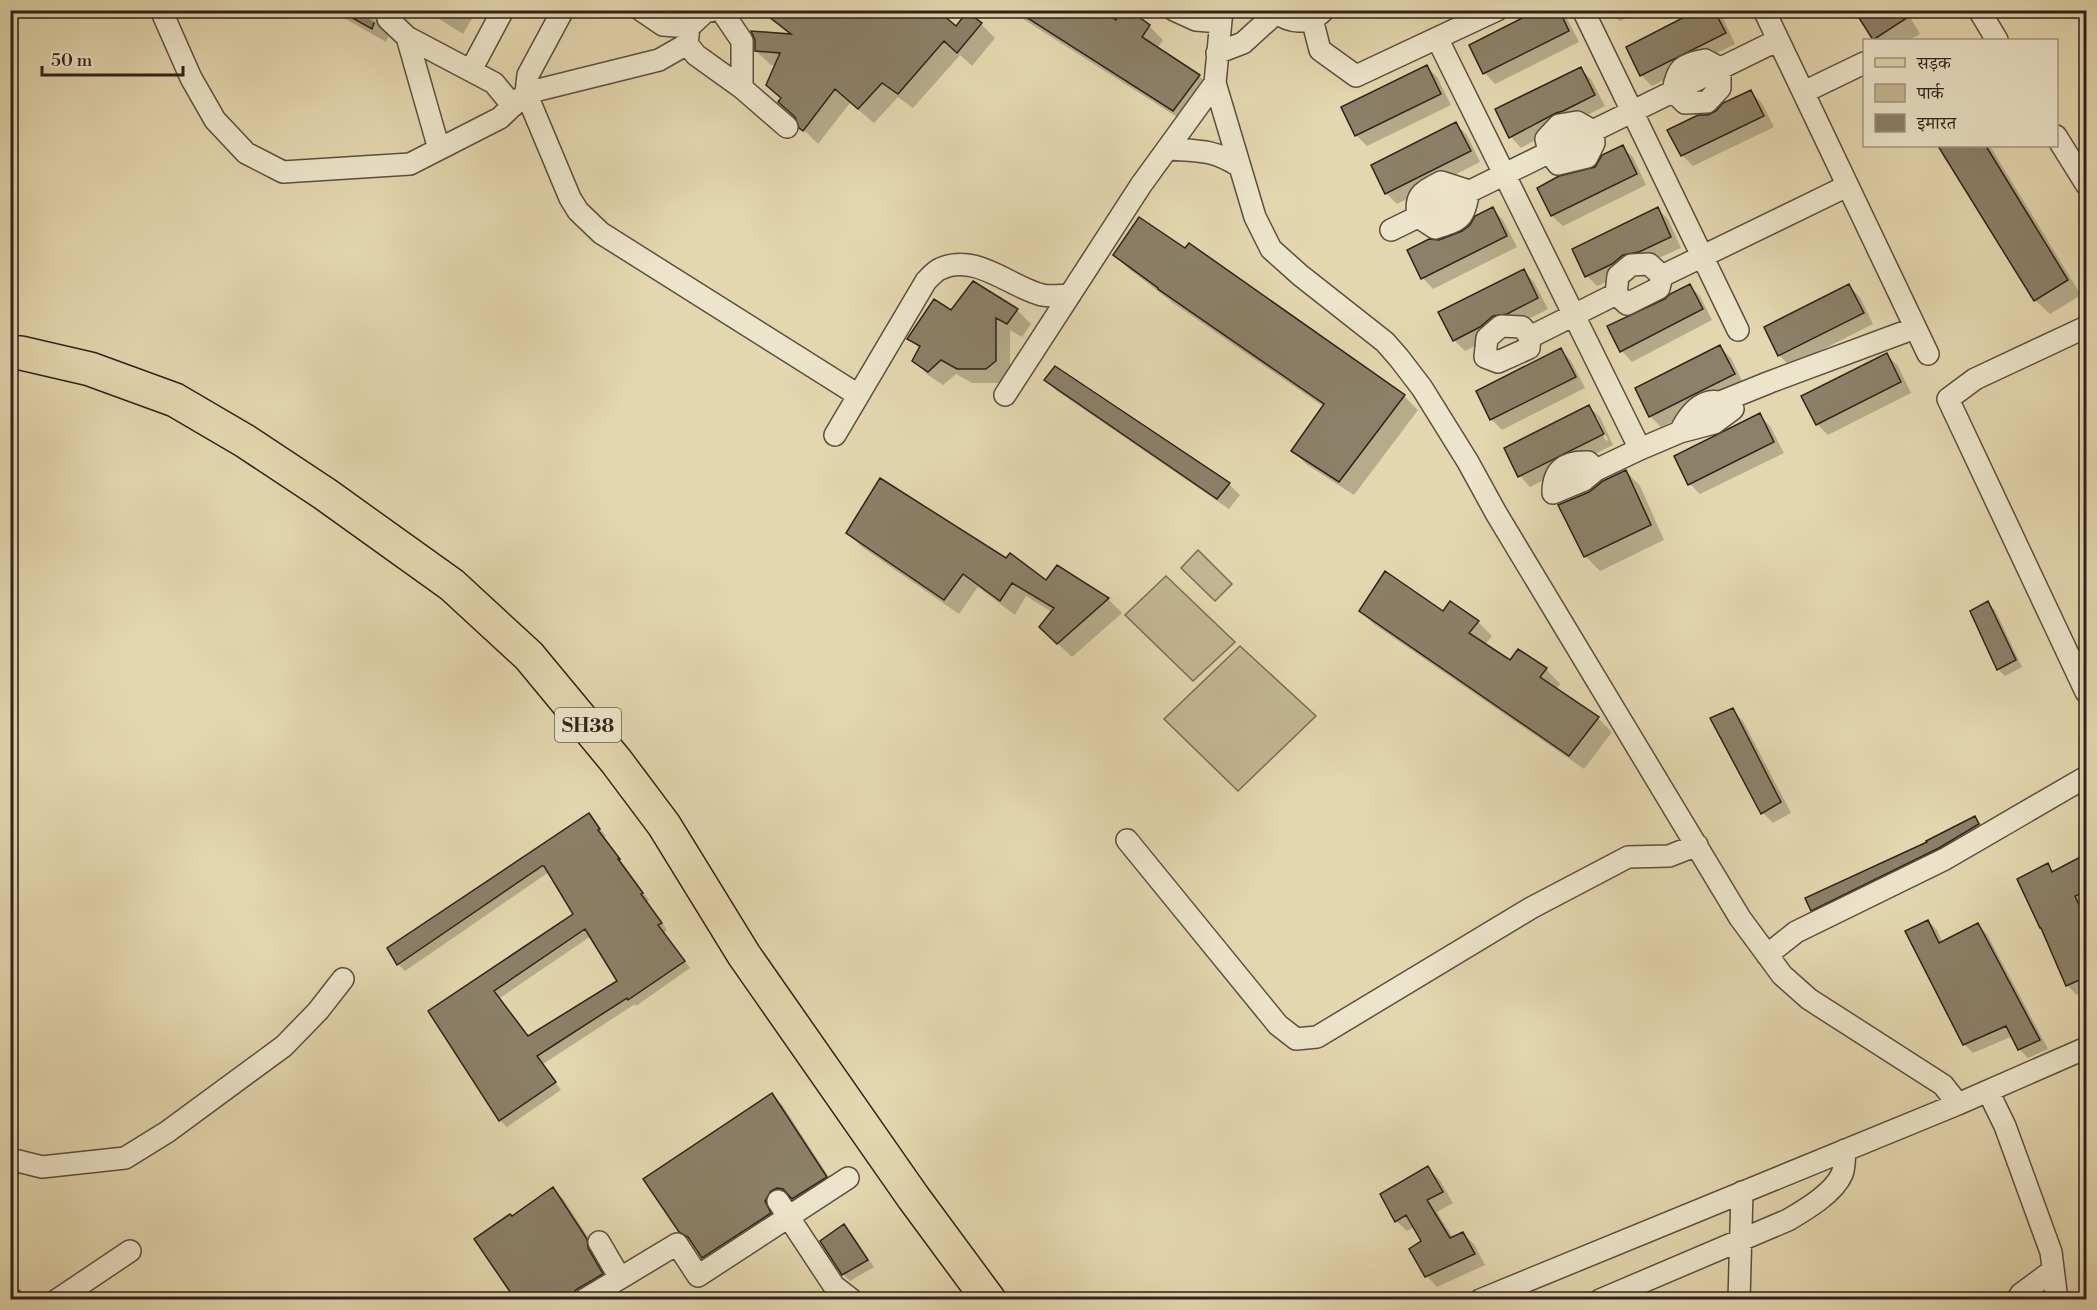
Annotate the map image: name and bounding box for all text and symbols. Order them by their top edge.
scale bar [42,39,183,77]
legend [1863,39,2058,147]
text: 50 m [51,49,93,72]
text: सड़क [1916,52,1952,75]
text: पार्क [1916,82,1945,105]
text: इमारत [1916,112,1957,135]
road number: SH38 [555,708,621,742]

